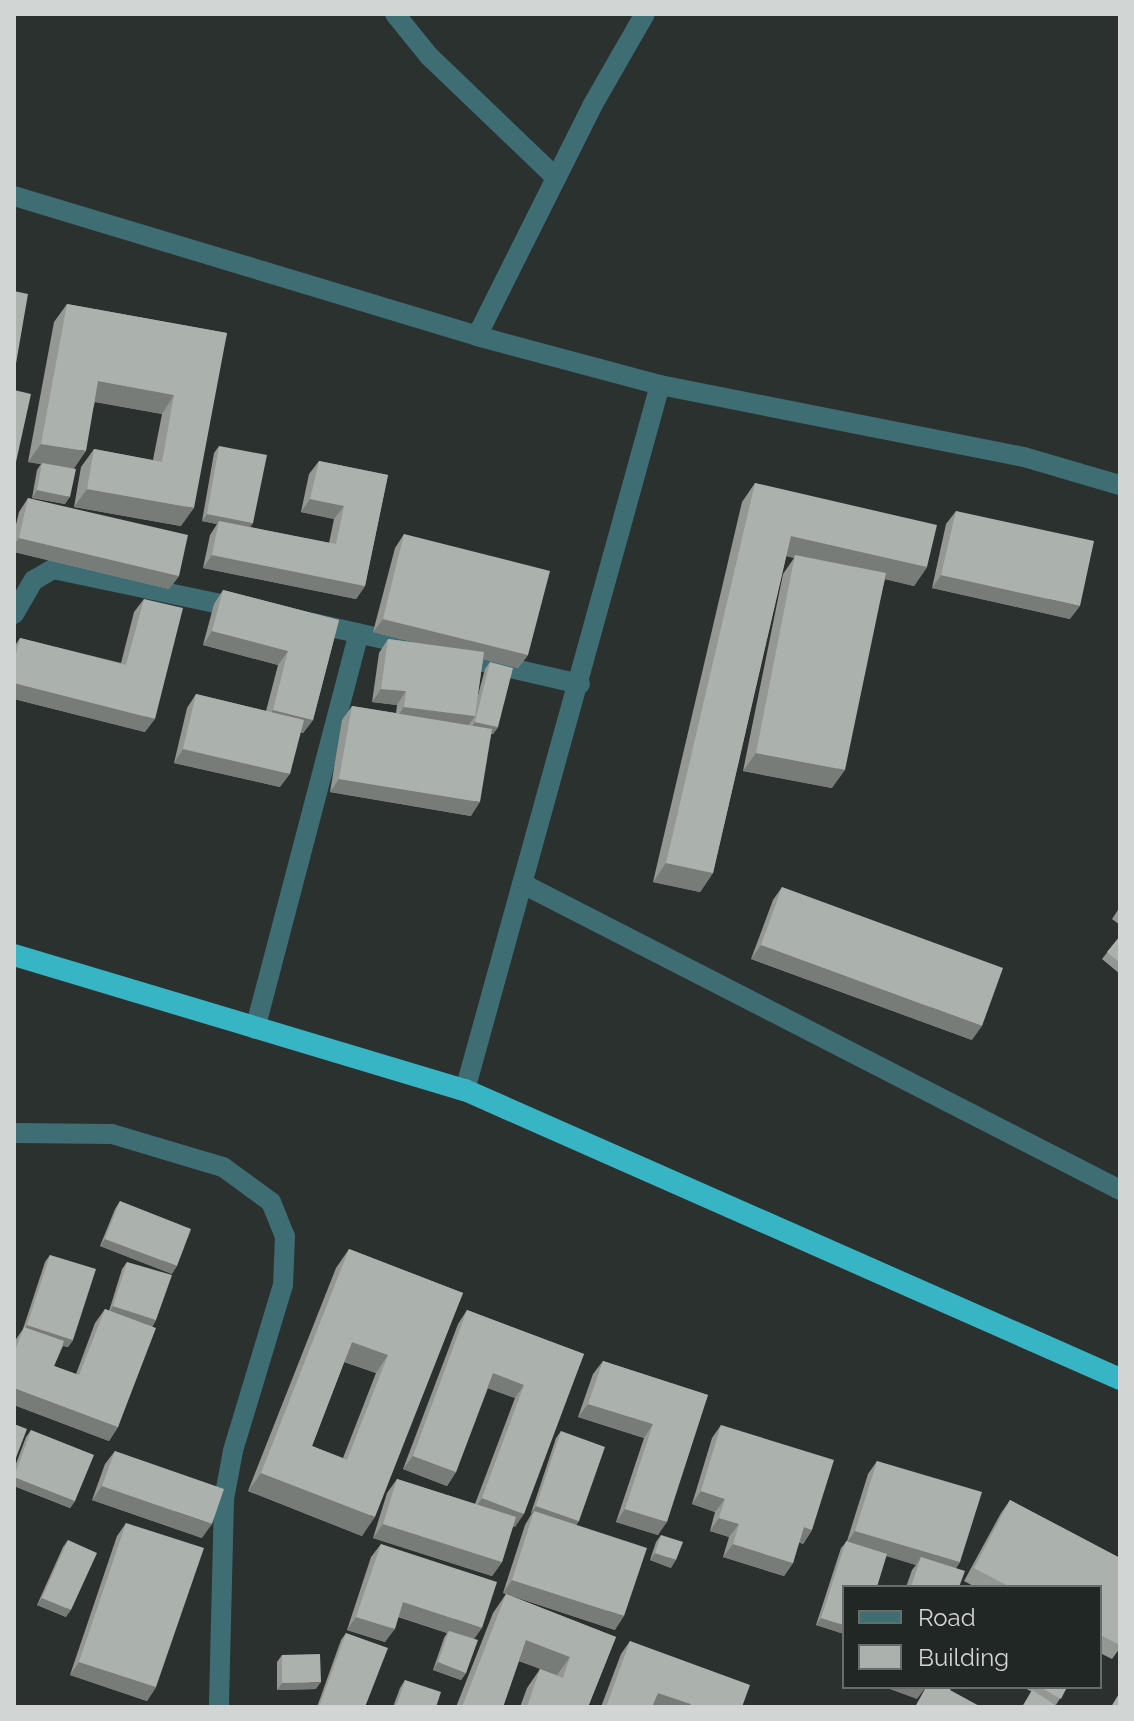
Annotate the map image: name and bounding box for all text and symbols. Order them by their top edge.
legend [842,1585,1102,1689]
text: Road [918,1603,976,1632]
text: Building [918,1643,1009,1672]

